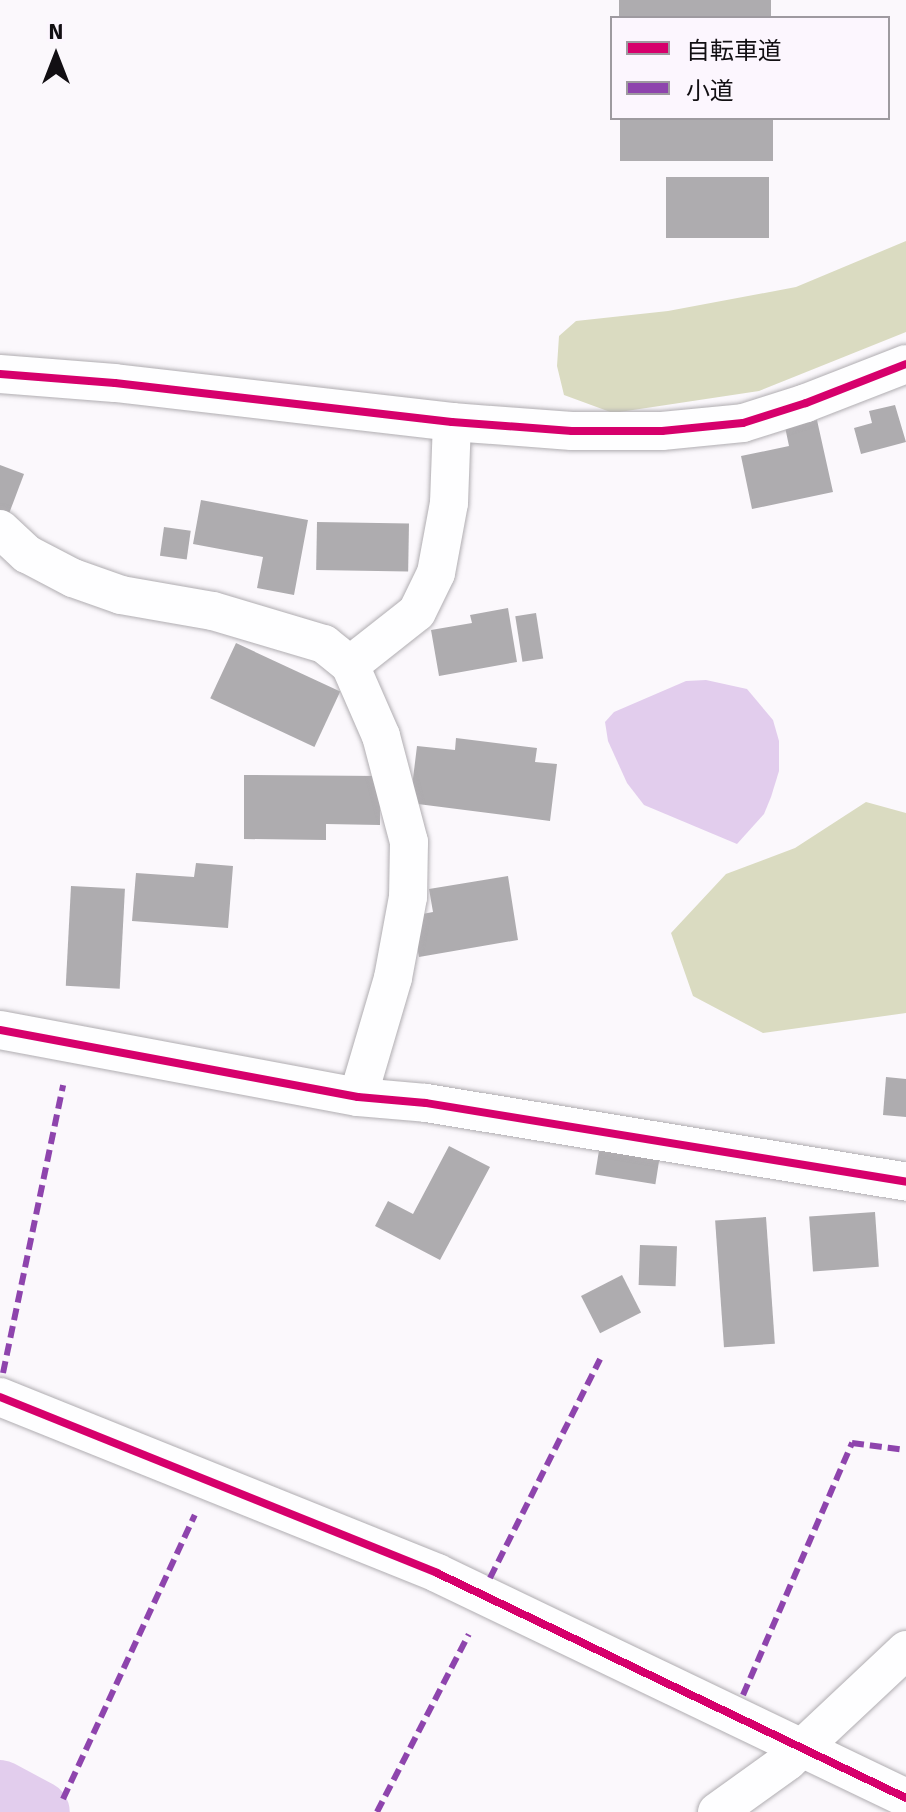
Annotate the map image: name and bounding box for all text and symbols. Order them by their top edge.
north arrow [16,16,96,96]
legend [610,16,890,120]
text: N [48,18,64,45]
text: 自転車道 [686,36,782,66]
text: 小道 [686,76,734,106]

